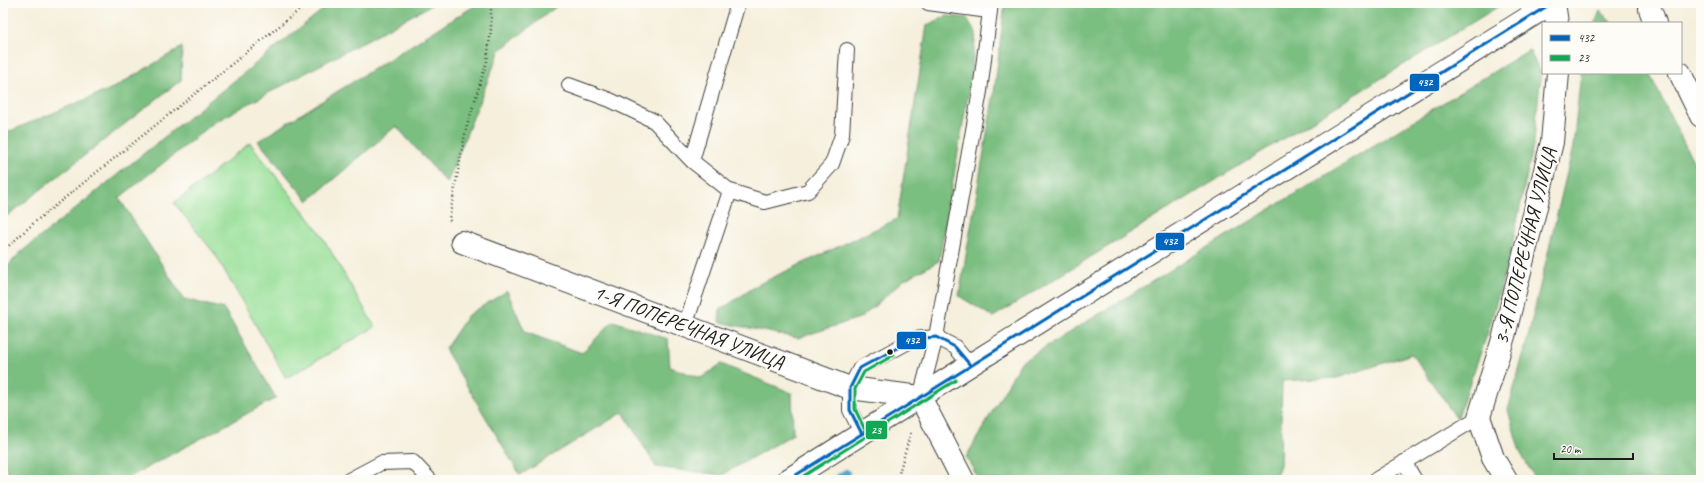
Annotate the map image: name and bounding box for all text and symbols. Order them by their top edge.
legend [1542,22,1682,74]
text: 432 [1578,30,1596,46]
text: 23 [1578,50,1590,66]
line badge: 432 [1409,73,1440,92]
text: 432 [1418,75,1433,89]
street label: 3-Я ПОПЕРЕЧНАЯ УЛИЦА [1488,144,1562,347]
line badge: 432 [1155,232,1185,251]
text: 432 [1163,234,1178,248]
street label: 1-Я ПОПЕРЕЧНАЯ УЛИЦА [590,279,788,375]
line badge: 432 [896,331,927,350]
text: 432 [905,333,920,347]
unlabelled marker [885,347,895,357]
line badge: 23 [865,420,888,440]
text: 23 [871,423,882,437]
scale bar [1554,435,1633,461]
text: 20 m [1560,441,1582,457]

